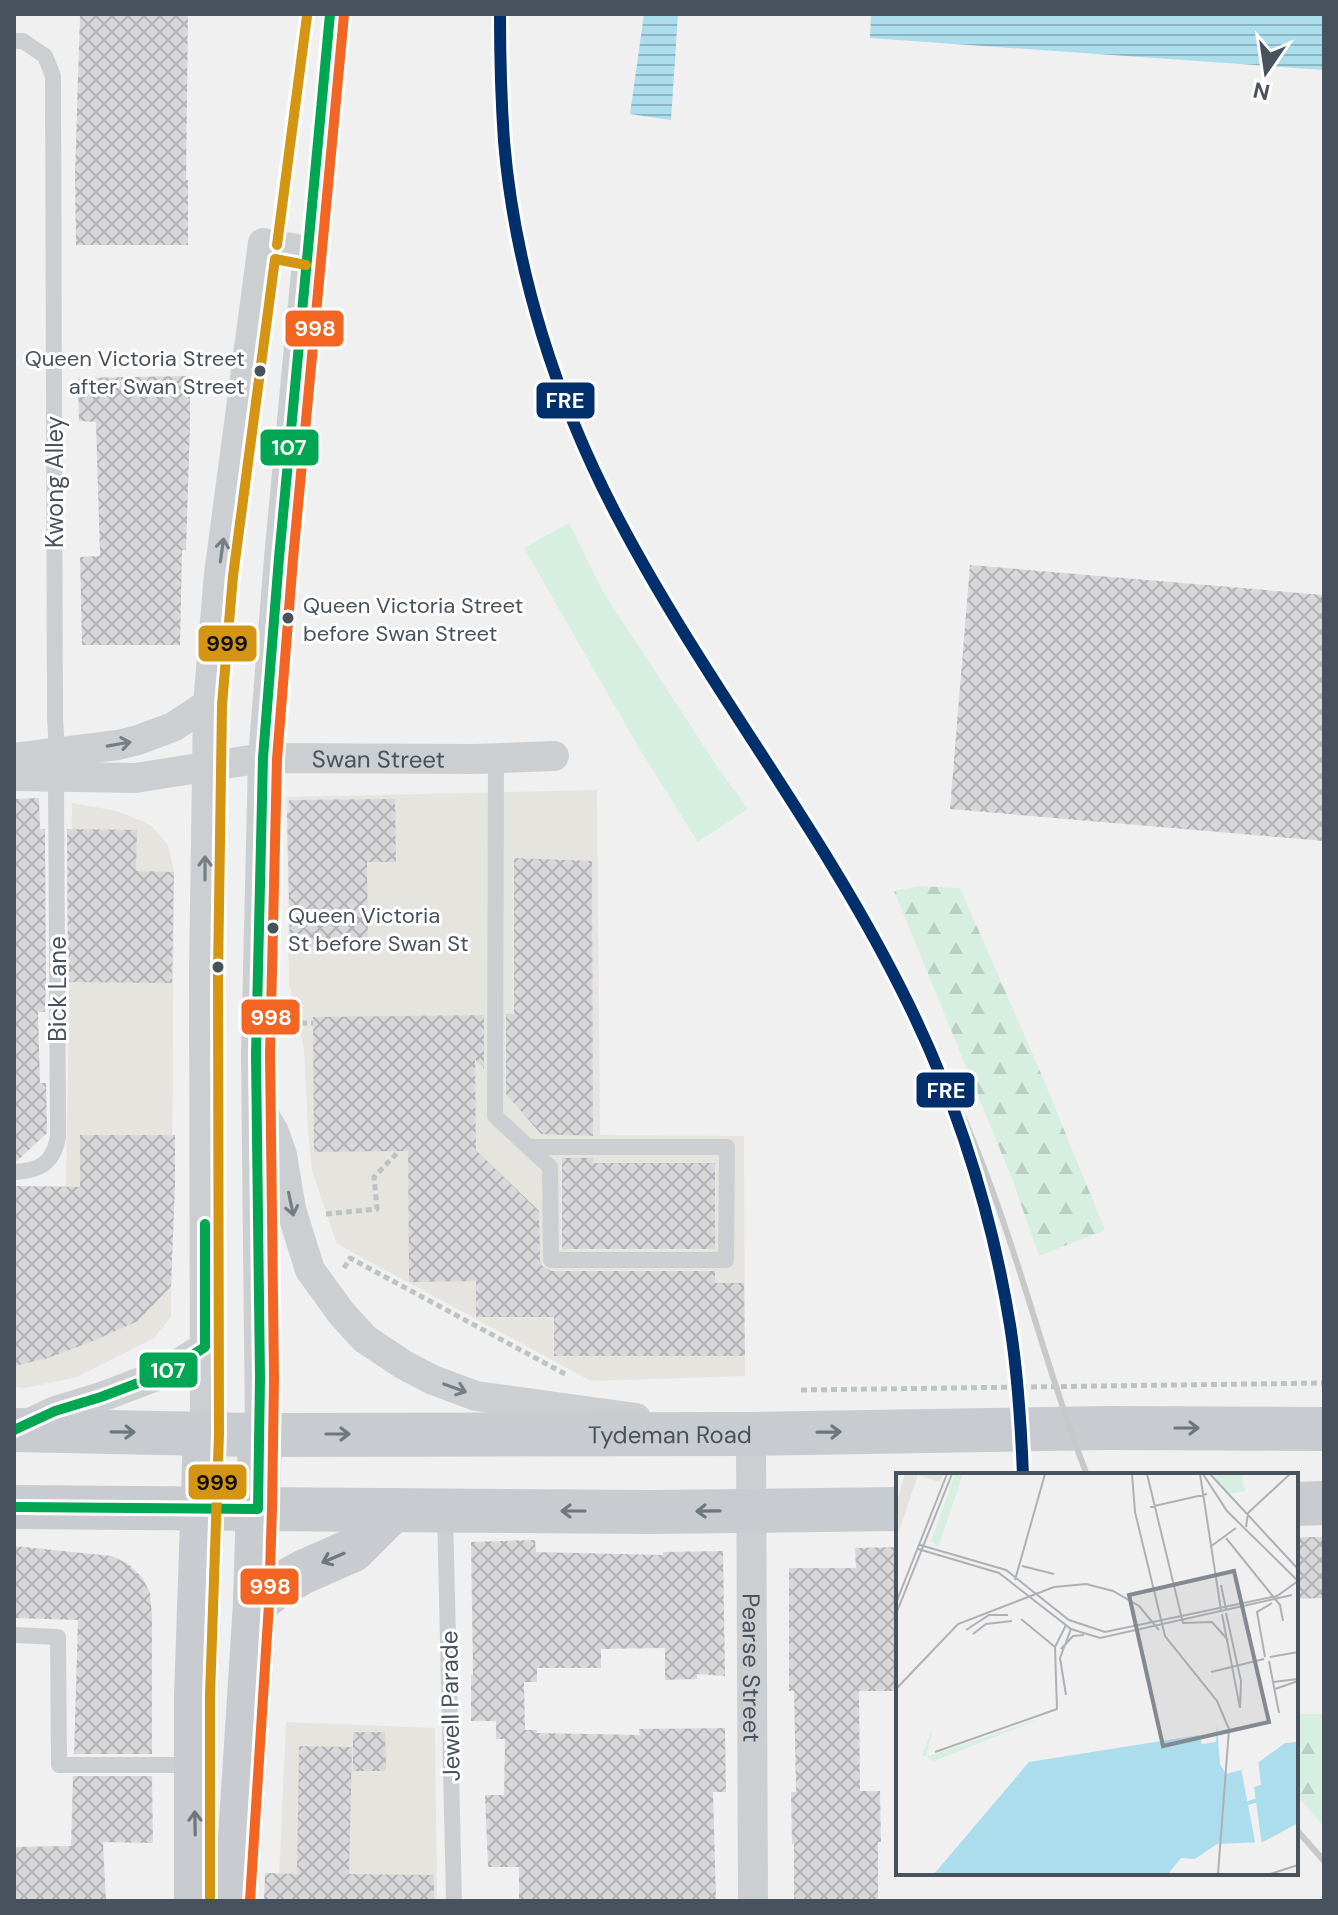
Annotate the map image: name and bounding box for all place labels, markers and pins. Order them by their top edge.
place label: Queen Victoria Street after Swan Street [25,344,245,401]
marker: Queen Victoria Street after Swan Street [252,363,268,379]
place label: Queen Victoria Street before Swan Street [303,591,523,648]
marker: Queen Victoria Street before Swan Street [280,610,296,626]
place label: Queen Victoria St before Swan St [288,901,469,958]
marker: Queen Victoria St before Swan St [265,920,281,936]
unlabelled marker [210,959,226,975]

